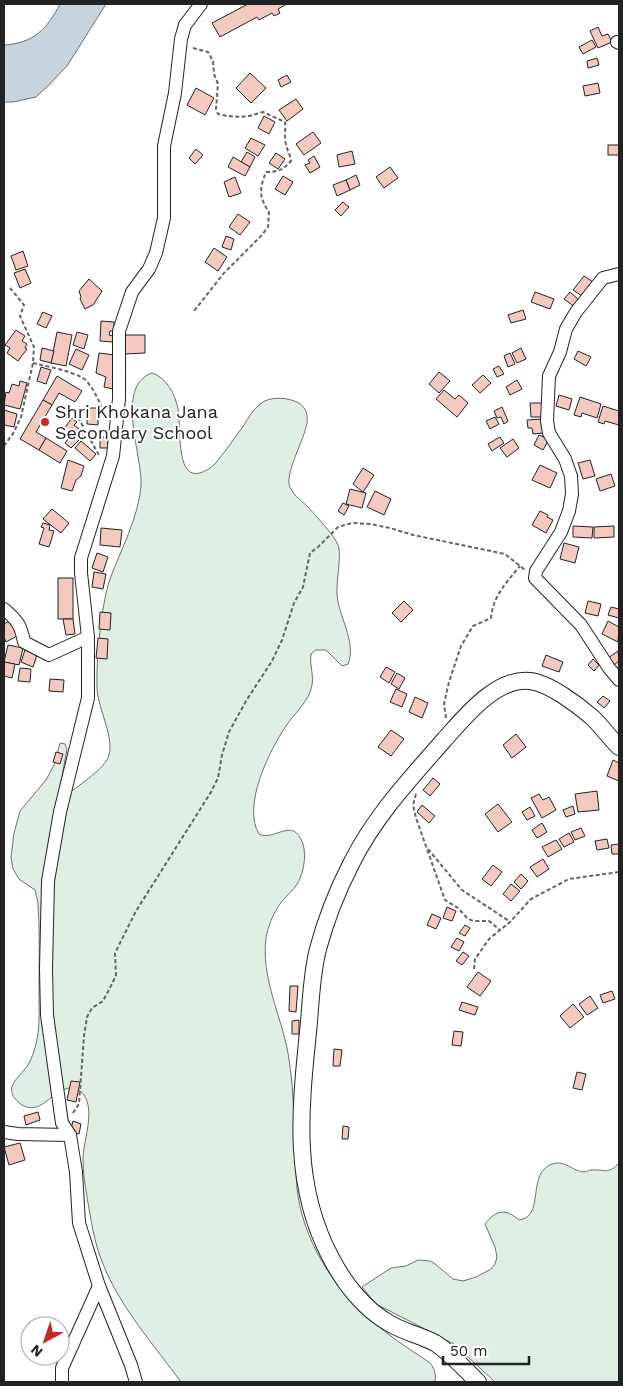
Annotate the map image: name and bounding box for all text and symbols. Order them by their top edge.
place label: Shri Khokana Jana Secondary School [55,401,218,443]
marker: Shri Khokana Jana Secondary School [39,416,51,428]
north arrow [20,1316,70,1366]
scale bar [443,1334,529,1366]
text: N [28,1341,46,1360]
text: 50 m [450,1342,487,1360]

